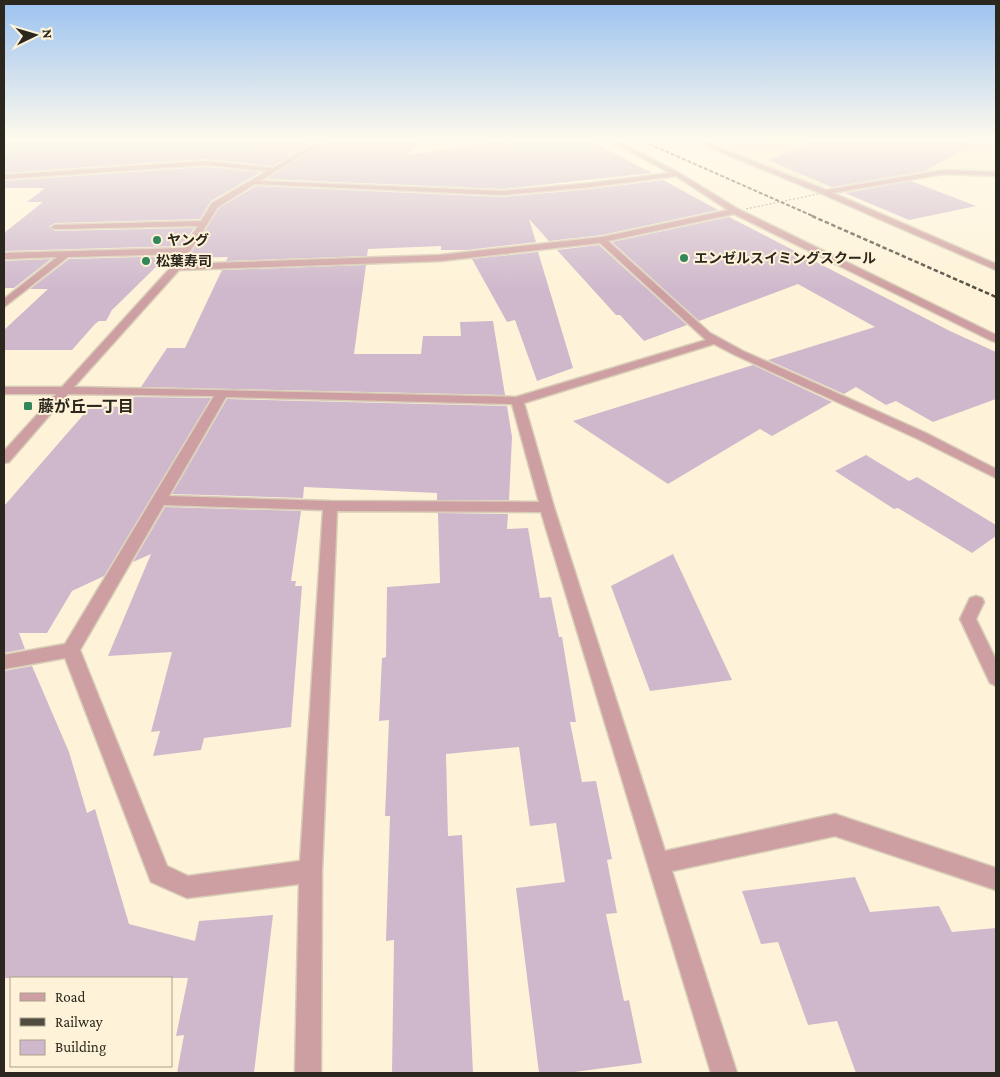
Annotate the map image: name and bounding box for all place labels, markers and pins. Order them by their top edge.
place label: ヤング [167,232,209,248]
marker: ヤング [151,234,163,246]
place label: エンゼルスイミングスクール [694,250,876,266]
marker: エンゼルスイミングスクール [678,252,690,264]
place label: 松葉寿司 [156,253,212,269]
marker: 松葉寿司 [140,255,152,267]
place label: 藤が丘一丁目 [38,398,134,415]
marker: 藤が丘一丁目 [22,400,34,412]

